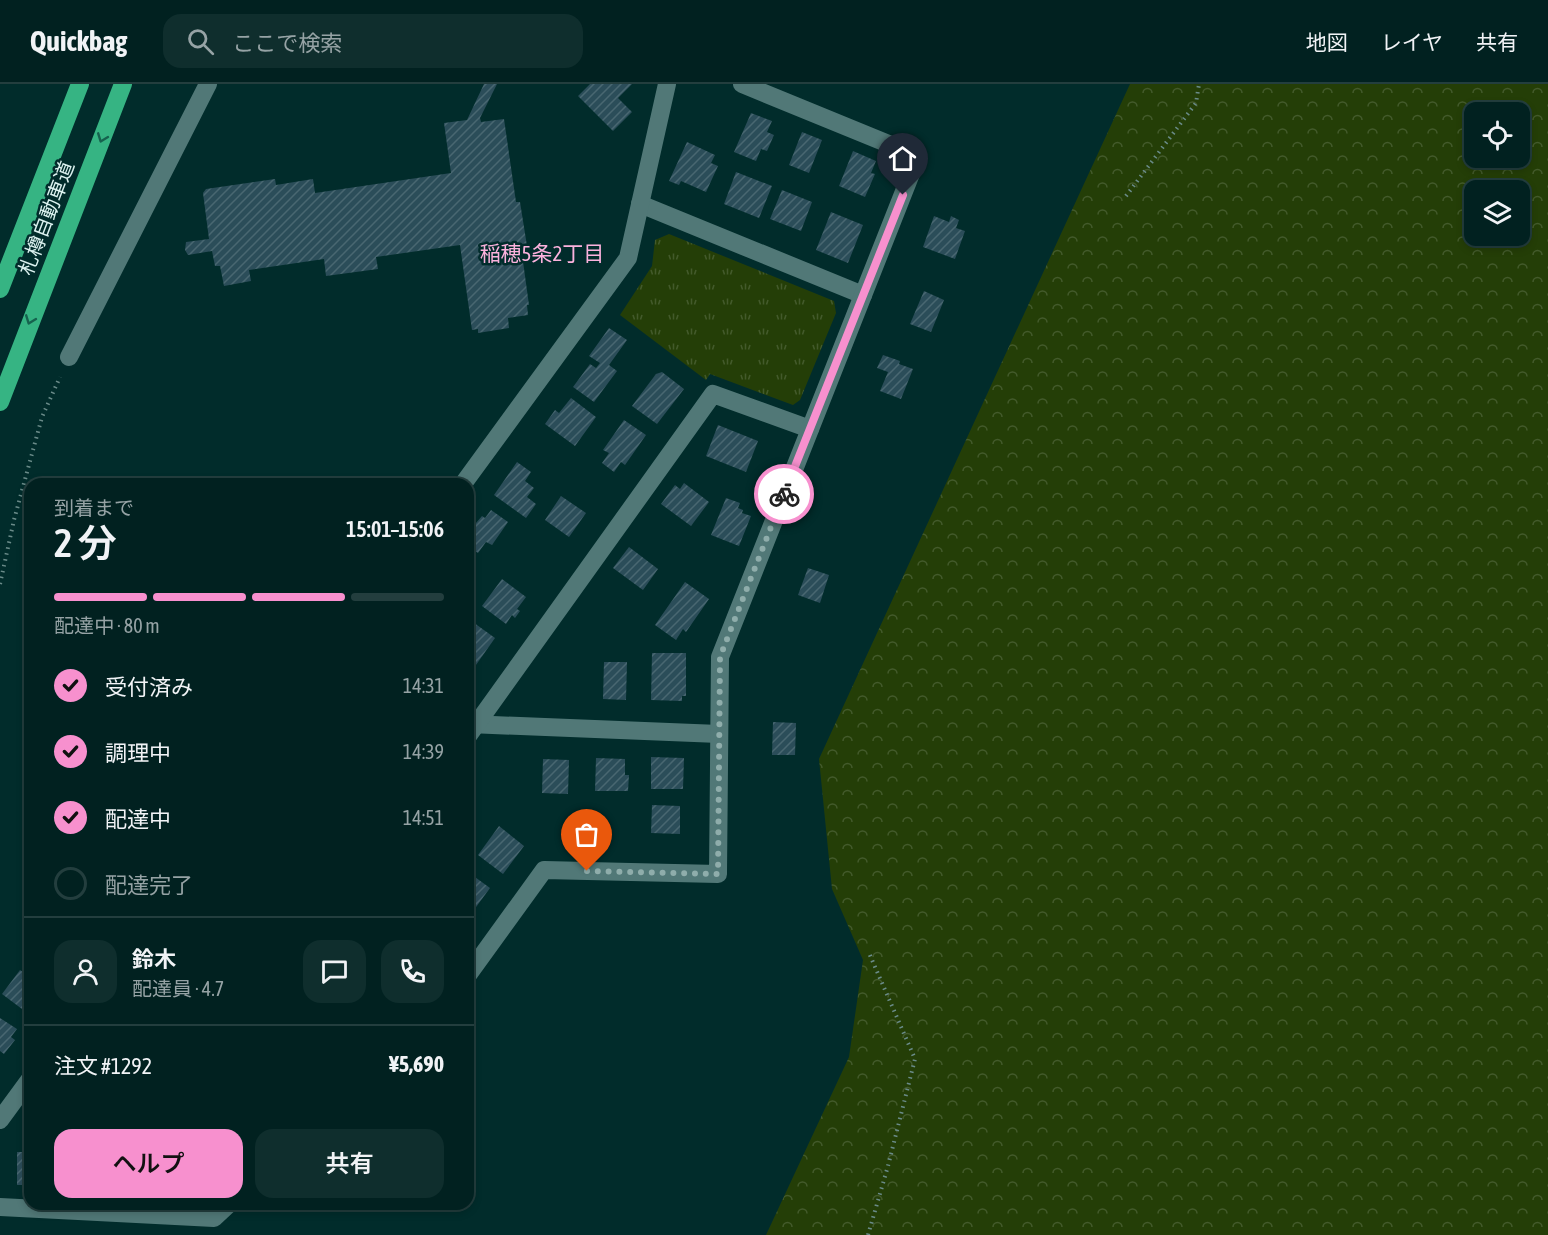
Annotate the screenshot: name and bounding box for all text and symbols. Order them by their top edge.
search box [163,14,583,68]
text: Quickbag [30,25,127,57]
icon: search [184,25,217,58]
text: ここで検索 [232,30,342,56]
text: 地図 [1306,30,1348,54]
text: レイヤ [1381,30,1443,54]
text: 共有 [1476,30,1518,54]
map controls [1464,102,1530,246]
button: locate [1464,102,1530,168]
one-way arrow [97,132,109,143]
pin [877,133,928,195]
icon: home [886,142,919,175]
street label: 札樽自動車道 [14,158,78,278]
button: layers [1464,180,1530,246]
district label: 稲穂5条2丁目 [480,241,604,265]
one-way arrow [25,314,38,325]
courier [754,464,814,524]
icon: bike [768,478,801,511]
text: 到着まで [54,496,134,519]
text: 15:01–15:06 [346,516,444,542]
text: 2 分 [54,521,117,565]
text: 配達中 · 80 m [54,614,160,637]
icon: check [54,669,87,702]
text: 受付済み [105,674,193,700]
text: 14:31 [403,674,444,697]
icon: check [54,735,87,768]
text: 調理中 [105,740,171,766]
text: 14:39 [403,740,444,763]
icon: check [54,801,87,834]
text: 配達中 [105,806,171,832]
text: 14:51 [403,806,444,829]
pin [561,809,612,871]
icon: bag [570,818,603,851]
text: 配達完了 [105,872,193,898]
button: person [54,940,117,1003]
button: chat [303,940,366,1003]
button: phone [381,940,444,1003]
text: 鈴木 [132,946,176,972]
text: 配達員 · 4.7 [132,977,224,1000]
text: ¥5,690 [389,1051,444,1077]
text: 注文 #1292 [54,1053,152,1079]
button: ヘルプ [54,1129,243,1198]
button: 共有 [255,1129,444,1198]

